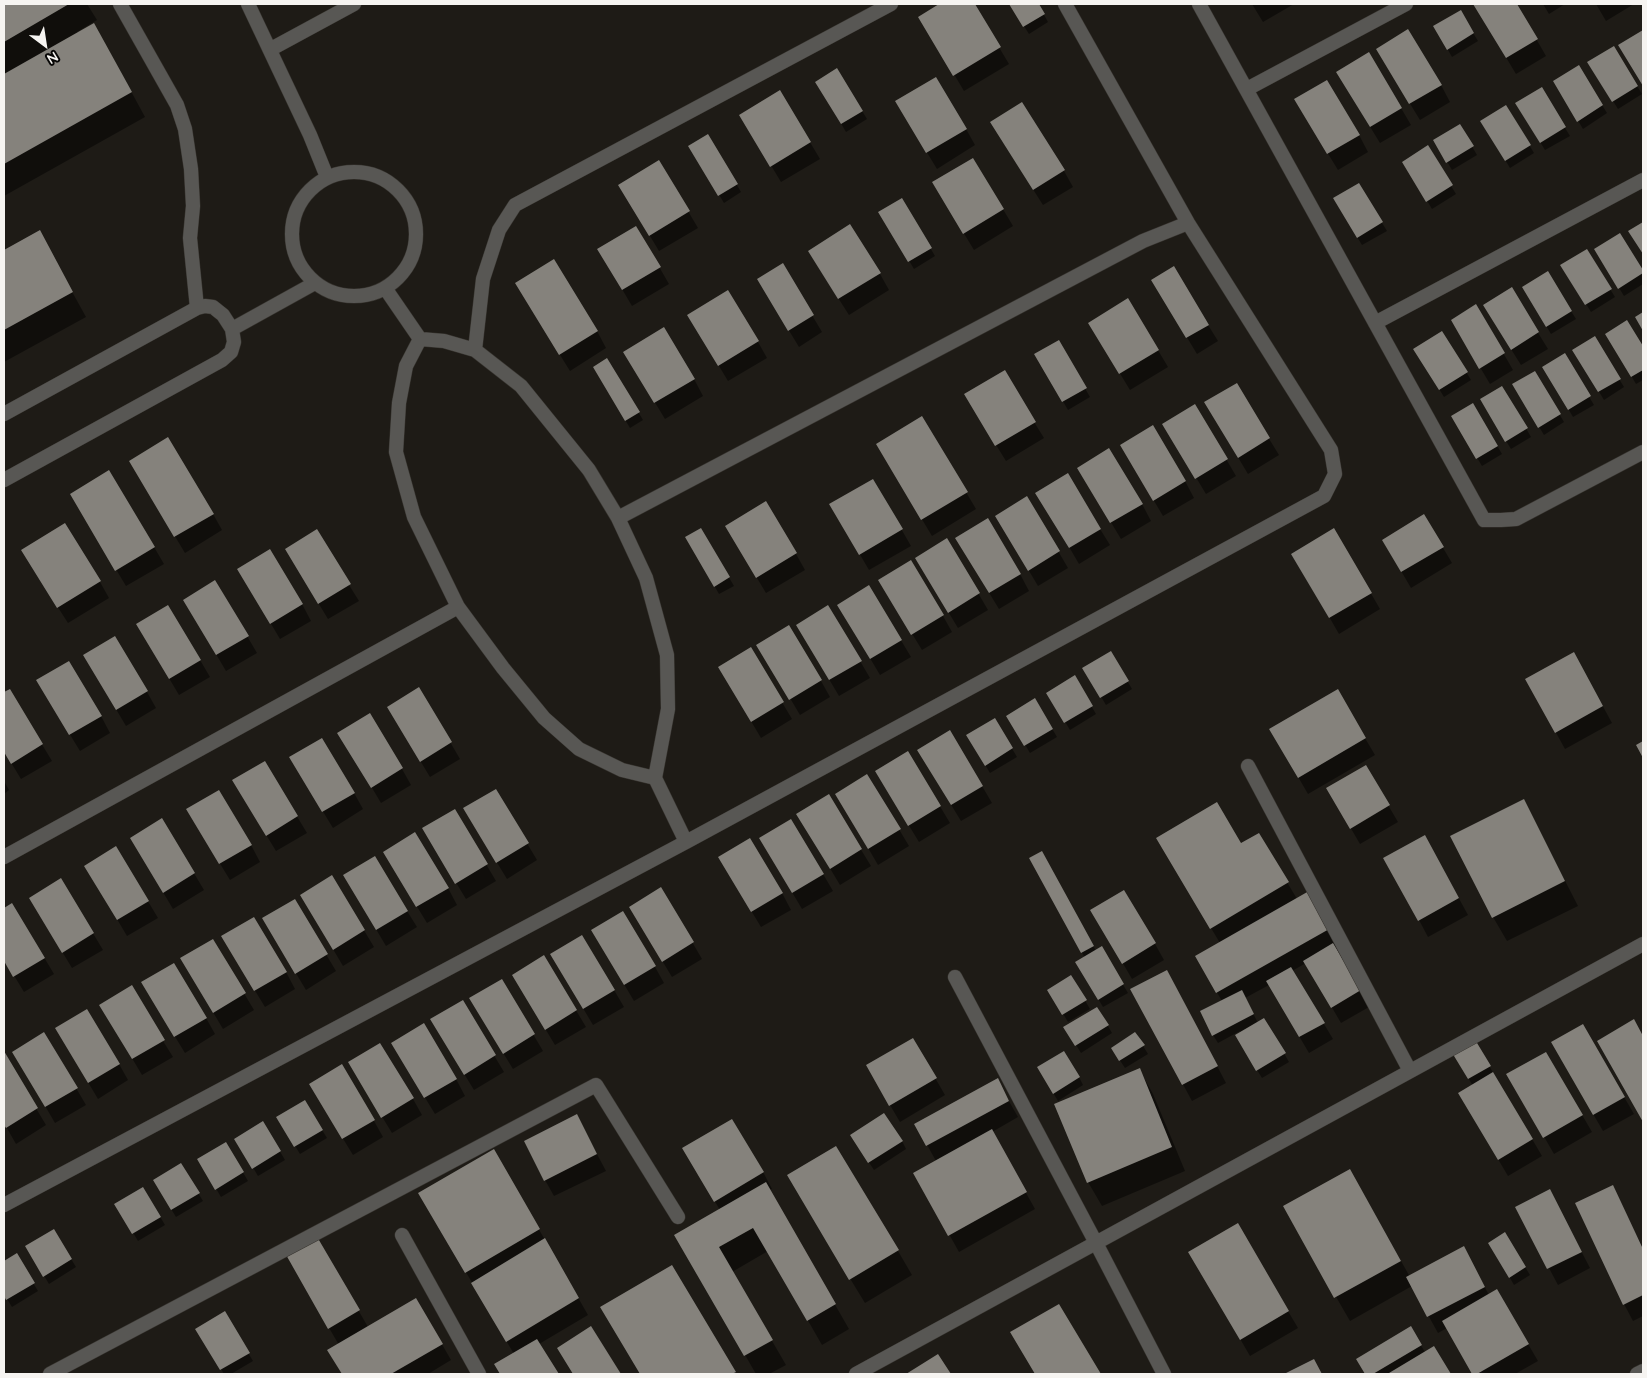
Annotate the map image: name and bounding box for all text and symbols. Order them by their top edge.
north arrow [20,20,70,70]
text: N [44,47,62,68]

